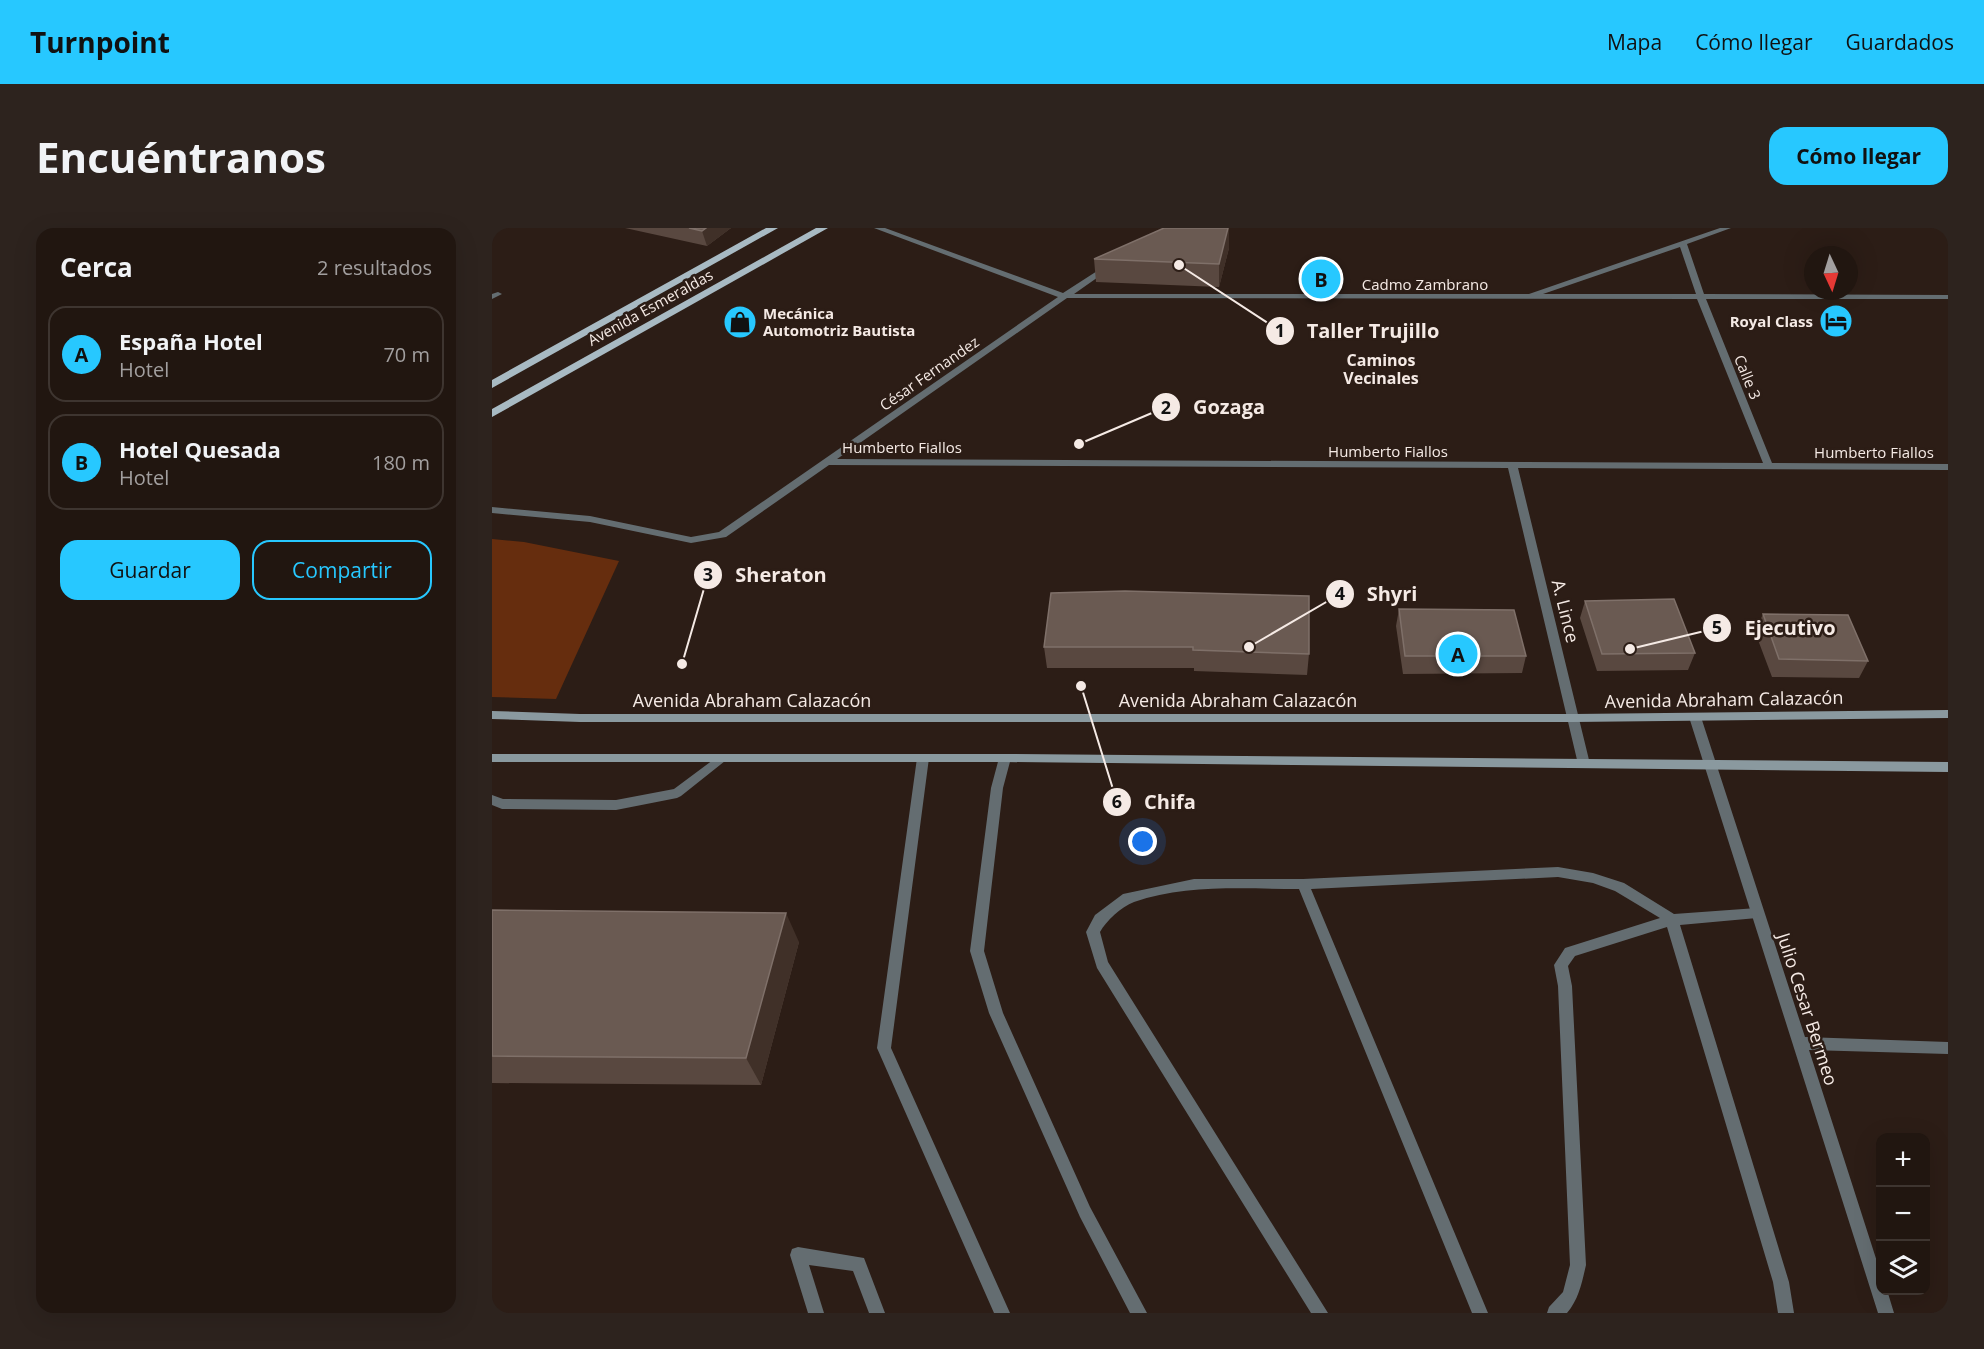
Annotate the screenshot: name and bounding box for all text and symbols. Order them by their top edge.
text: Turnpoint [30,23,170,61]
text: Mapa [1607,28,1662,56]
text: Cómo llegar [1695,28,1813,56]
text: Guardados [1846,28,1954,56]
button: Cómo llegar [1769,127,1948,185]
text: Encuéntranos [36,128,326,185]
north arrow [1804,246,1858,300]
text: Cerca [60,249,133,285]
text: 2 resultados [317,254,432,281]
pin: B [1302,256,1340,302]
street label: Avenida Esmeraldas [584,264,716,350]
street label: Cadmo Zambrano [1362,274,1488,294]
place label: Mecánica Automotriz Bautista [763,303,915,340]
hotel icon: Royal Class [1818,303,1854,339]
shop icon: Mecánica Automotriz Bautista [722,304,758,340]
place label: Royal Class [1730,311,1813,331]
callout: Taller Trujillo [1265,312,1452,350]
text: Taller Trujillo [1307,317,1439,344]
text: 1 [1275,318,1285,342]
text: España Hotel [119,326,263,356]
street label: César Fernandez [875,331,983,415]
text: A [75,341,88,368]
text: 70 m [383,341,430,368]
district label: Caminos Vecinales [1343,349,1419,389]
street label: Calle 3 [1730,352,1766,402]
text: Hotel [119,356,169,383]
callout: Gozaga [1151,388,1277,426]
text: Gozaga [1193,393,1265,420]
text: 2 [1161,395,1171,419]
text: Hotel Quesada [119,434,281,464]
street label: Humberto Fiallos [842,437,962,457]
street label: Humberto Fiallos [1328,441,1448,461]
street label: Humberto Fiallos [1814,442,1934,462]
text: B [75,449,88,476]
text: 180 m [372,449,430,476]
text: Hotel [119,464,169,491]
button: Guardar [60,540,240,600]
button: Compartir [252,540,432,600]
callout: Sheraton [693,556,838,594]
text: Sheraton [735,561,827,588]
text: 3 [703,562,713,586]
callout: Shyri [1325,575,1430,613]
street label: A. Lince [1547,577,1585,645]
text: Shyri [1367,580,1417,607]
text: 4 [1335,581,1345,605]
callout: Ejecutivo [1702,609,1847,647]
text: Ejecutivo [1744,614,1836,641]
text: 5 [1712,615,1722,639]
pin: A [1438,632,1478,676]
street label: Avenida Abraham Calazacón [1604,685,1844,713]
street label: Avenida Abraham Calazacón [633,688,871,712]
street label: Avenida Abraham Calazacón [1119,688,1357,712]
callout: Chifa [1102,783,1208,821]
text: Chifa [1144,788,1196,815]
text: 6 [1112,789,1122,813]
your location [1128,827,1157,856]
street label: Julio Cesar Bermeo [1771,928,1844,1088]
map controls [1876,1133,1930,1295]
button: + [1876,1133,1930,1187]
button: − [1876,1187,1930,1241]
button: layers [1876,1241,1930,1295]

